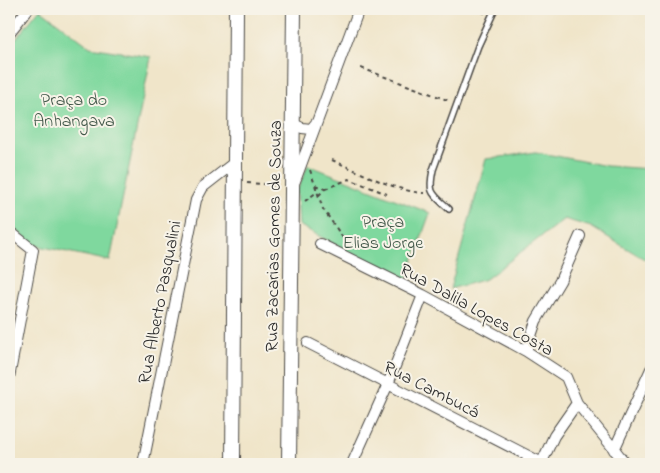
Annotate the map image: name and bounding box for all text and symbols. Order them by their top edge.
park label: Praça do Anhangava [33,88,115,136]
street label: Rua Zacarias Gomes de Souza [260,120,290,352]
park label: Praça Elias Jorge [343,210,424,258]
street label: Rua Alberto Pasqualini [132,219,190,386]
street label: Rua Dalila Lopes Costa [394,258,558,364]
street label: Rua Cambucá [378,355,484,426]

